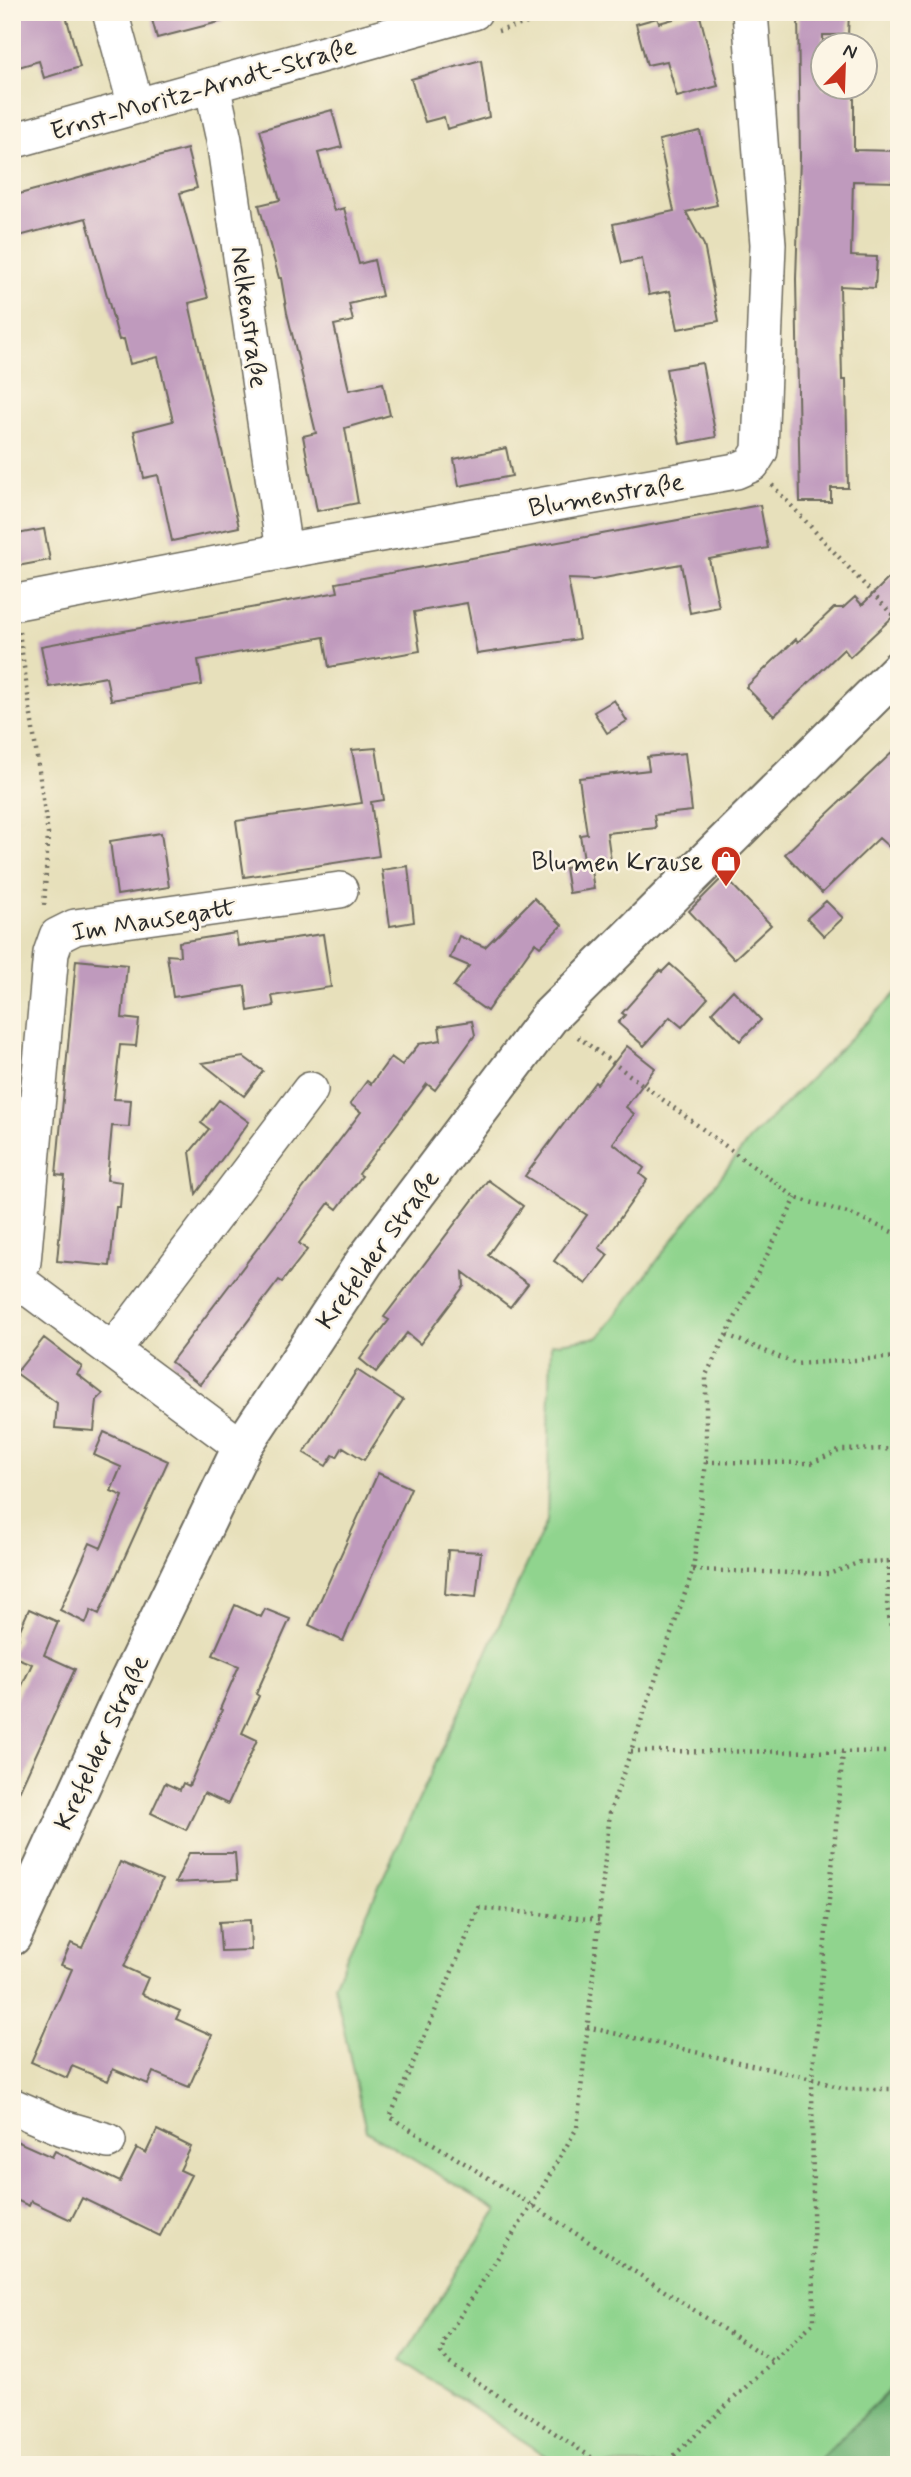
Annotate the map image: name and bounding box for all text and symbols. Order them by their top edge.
street label: Ernst-Moritz-Arndt-Straße [47,30,360,150]
north arrow [810,32,880,102]
text: N [839,38,861,66]
street label: Nelkenstraße [221,244,275,391]
street label: Blumenstraße [526,466,687,526]
shop icon: Blumen Krause [709,844,743,888]
place label: Blumen Krause [531,846,703,880]
street label: Im Mausegatt [70,891,239,951]
street label: Krefelder Straße [309,1163,448,1337]
street label: Krefelder Straße [47,1650,158,1836]

